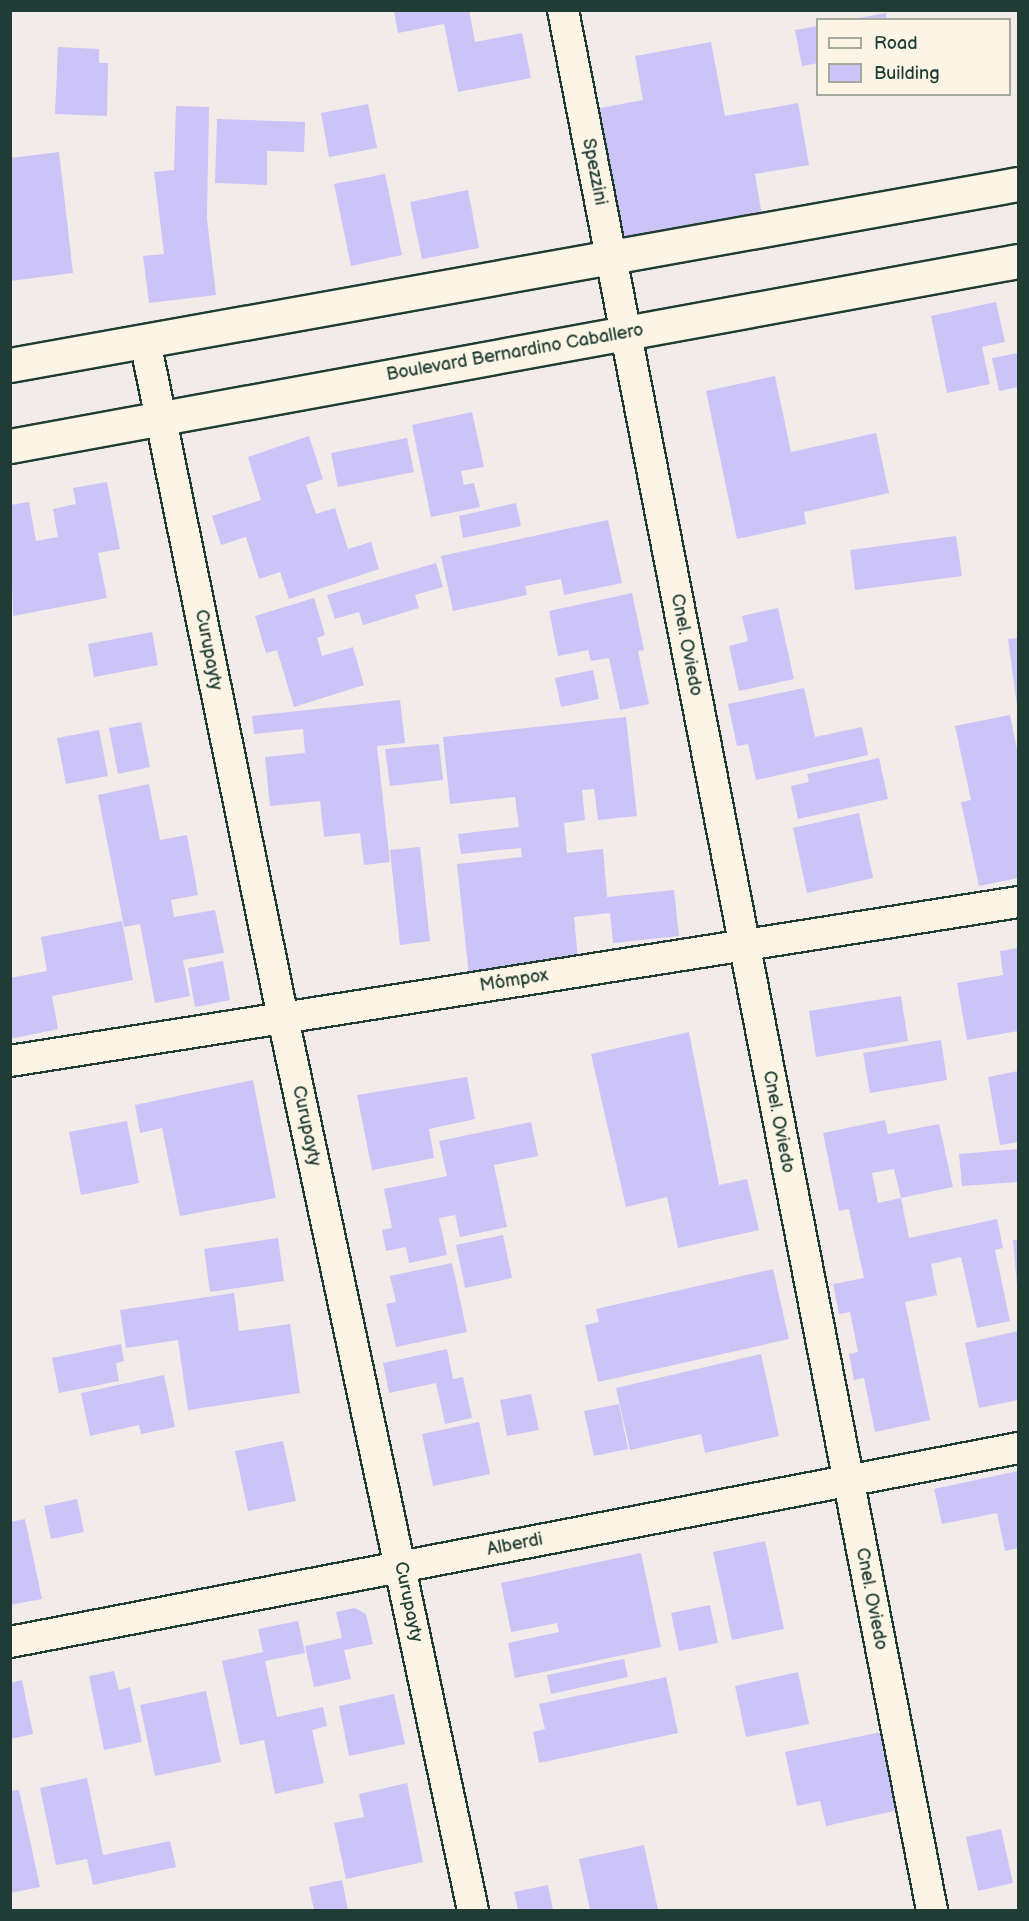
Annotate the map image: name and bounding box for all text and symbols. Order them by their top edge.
legend [816,18,1011,96]
text: Road [874,33,918,54]
text: Building [874,63,940,84]
street label: Spezzini [577,137,611,207]
street label: Boulevard Bernardino Caballero [385,320,645,386]
street label: Cnel. Oviedo [665,592,707,698]
street label: Curupayty [190,608,226,692]
street label: Mómpox [478,965,550,997]
street label: Cnel. Oviedo [757,1069,799,1175]
street label: Curupayty [287,1084,325,1168]
street label: Alberdi [485,1529,545,1561]
street label: Cnel. Oviedo [850,1546,892,1652]
street label: Curupayty [389,1560,427,1644]

